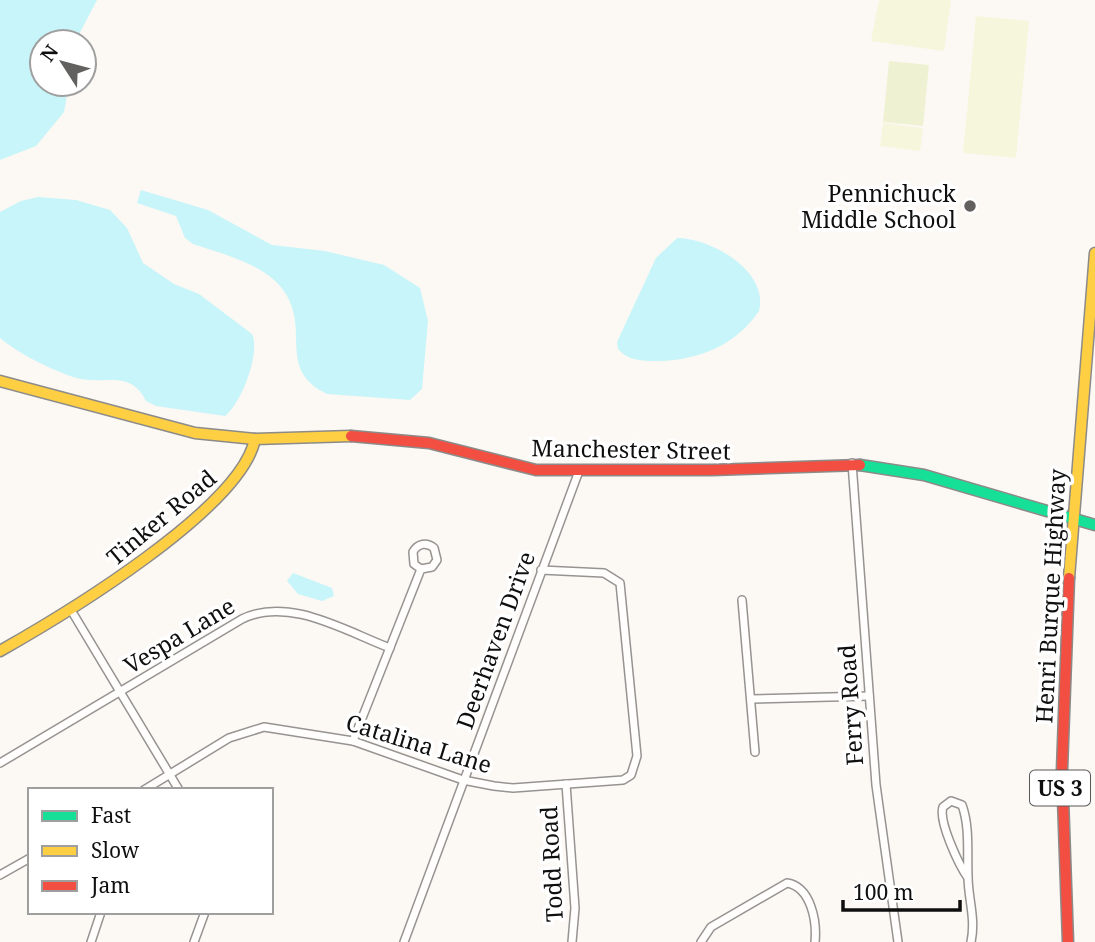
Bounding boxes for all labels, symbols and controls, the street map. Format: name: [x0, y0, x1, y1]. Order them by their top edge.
north arrow: [28, 28, 98, 98]
text: N: [34, 39, 64, 67]
place label: Pennichuck Middle School: [801, 177, 957, 235]
marker: Pennichuck Middle School: [962, 198, 978, 214]
street label: Manchester Street: [531, 431, 731, 467]
street label: Tinker Road: [99, 462, 223, 572]
street label: Henri Burque Highway: [1027, 468, 1073, 724]
street label: Deerhaven Drive: [448, 547, 542, 733]
street label: Vespa Lane: [117, 589, 241, 681]
street label: Ferry Road: [830, 644, 870, 766]
street label: Catalina Lane: [342, 706, 496, 780]
road number: US 3: [1030, 770, 1090, 806]
legend: [28, 788, 273, 914]
text: Fast: [91, 801, 131, 829]
street label: Todd Road: [532, 805, 570, 923]
text: Slow: [91, 836, 140, 864]
scale bar: [843, 869, 960, 913]
text: Jam: [90, 871, 130, 899]
text: 100 m: [853, 878, 914, 906]

